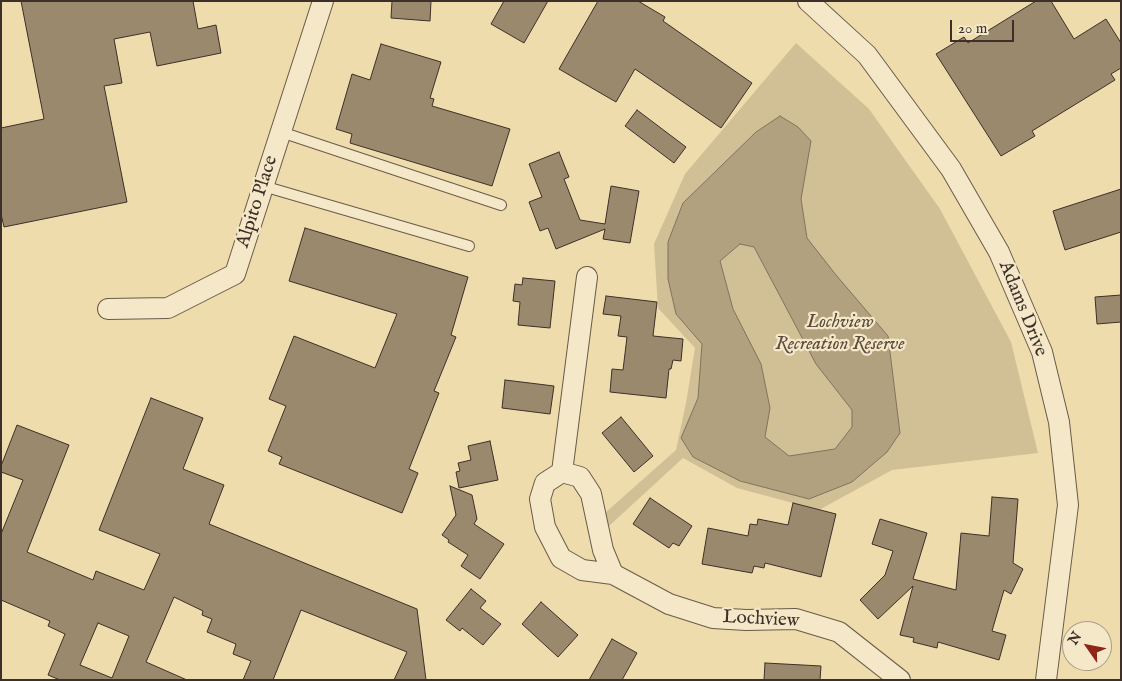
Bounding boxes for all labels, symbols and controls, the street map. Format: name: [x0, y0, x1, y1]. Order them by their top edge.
scale bar: [952, 10, 1016, 42]
text: 20 m: [958, 19, 987, 38]
street label: Alpito Place: [232, 153, 284, 251]
street label: Adams Drive: [993, 258, 1051, 360]
park label: Lochview Recreation Reserve: [775, 312, 905, 356]
street label: Lochview: [722, 607, 800, 633]
north arrow: [1062, 621, 1112, 671]
text: N: [1064, 628, 1086, 648]

